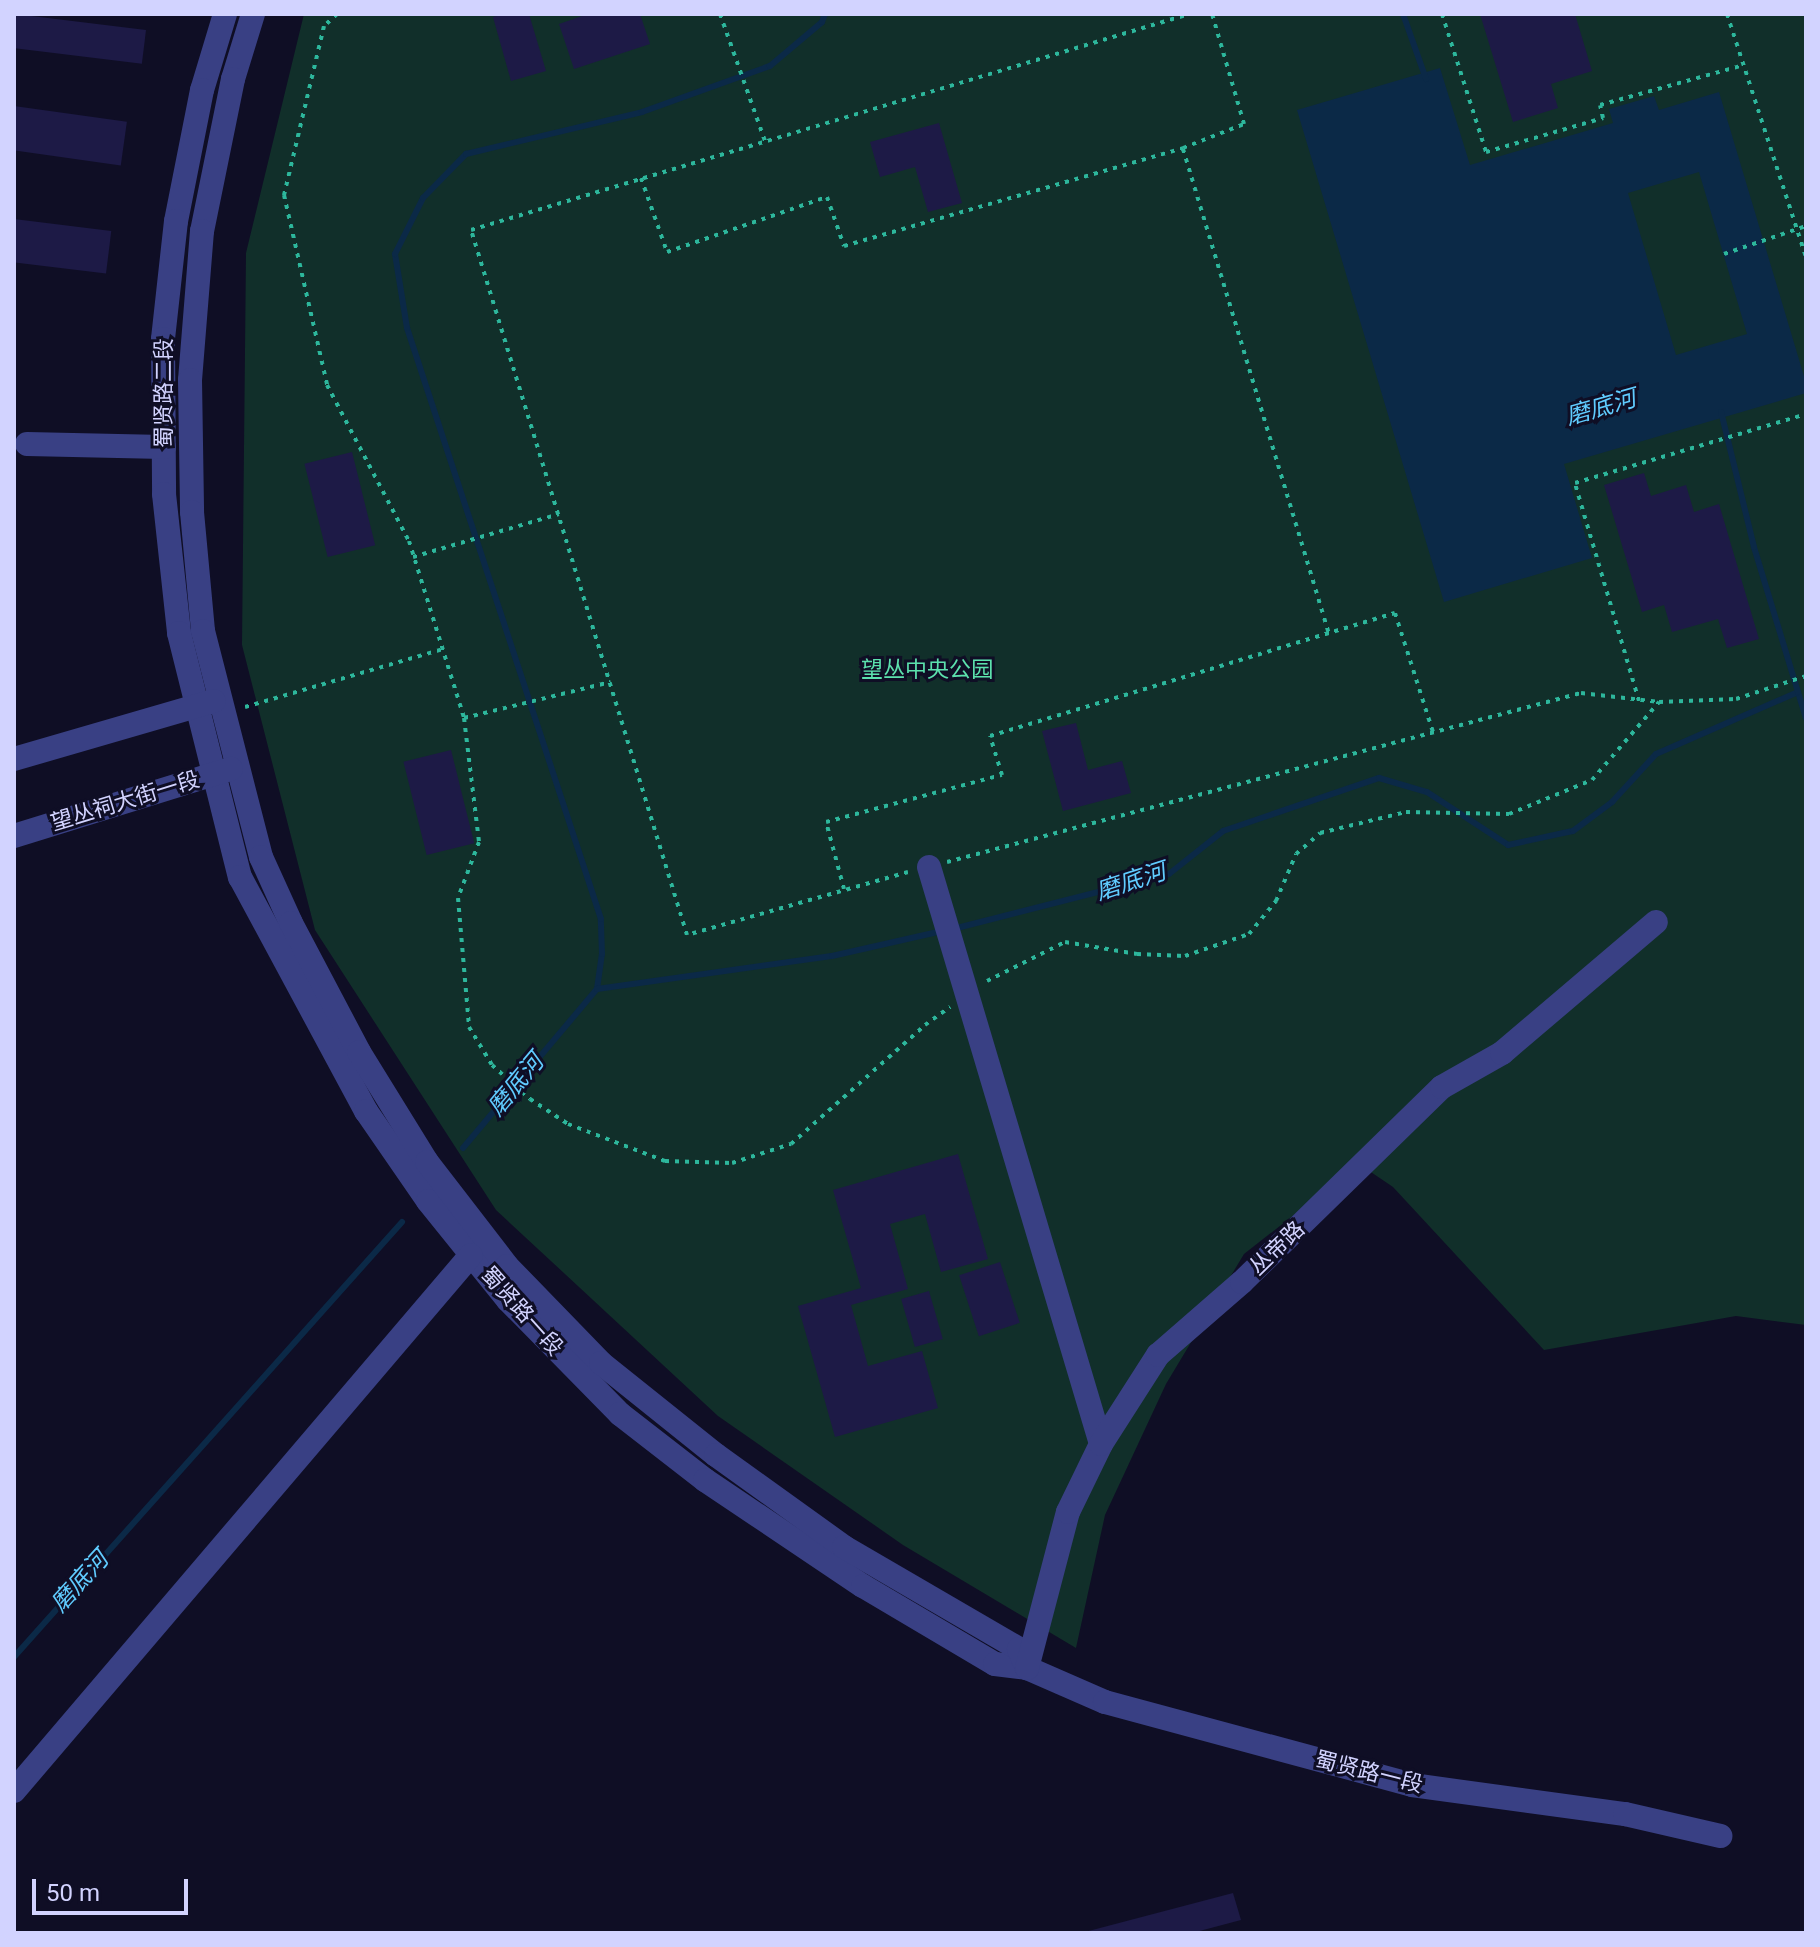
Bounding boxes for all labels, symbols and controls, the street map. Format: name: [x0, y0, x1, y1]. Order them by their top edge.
street label: 蜀贤路二段: [151, 338, 177, 448]
water label: 磨底河: [1562, 384, 1640, 432]
park label: 望丛中央公园: [861, 657, 993, 683]
street label: 望丛祠大街一段: [48, 766, 202, 836]
water label: 磨底河: [1092, 857, 1170, 907]
water label: 磨底河: [482, 1048, 550, 1122]
street label: 丛帝路: [1244, 1216, 1310, 1280]
street label: 蜀贤路一段: [475, 1261, 569, 1361]
water label: 磨底河: [45, 1546, 115, 1618]
street label: 蜀贤路一段: [1312, 1746, 1426, 1798]
scale bar: [36, 1863, 192, 1913]
text: 50 m: [46, 1879, 100, 1907]

